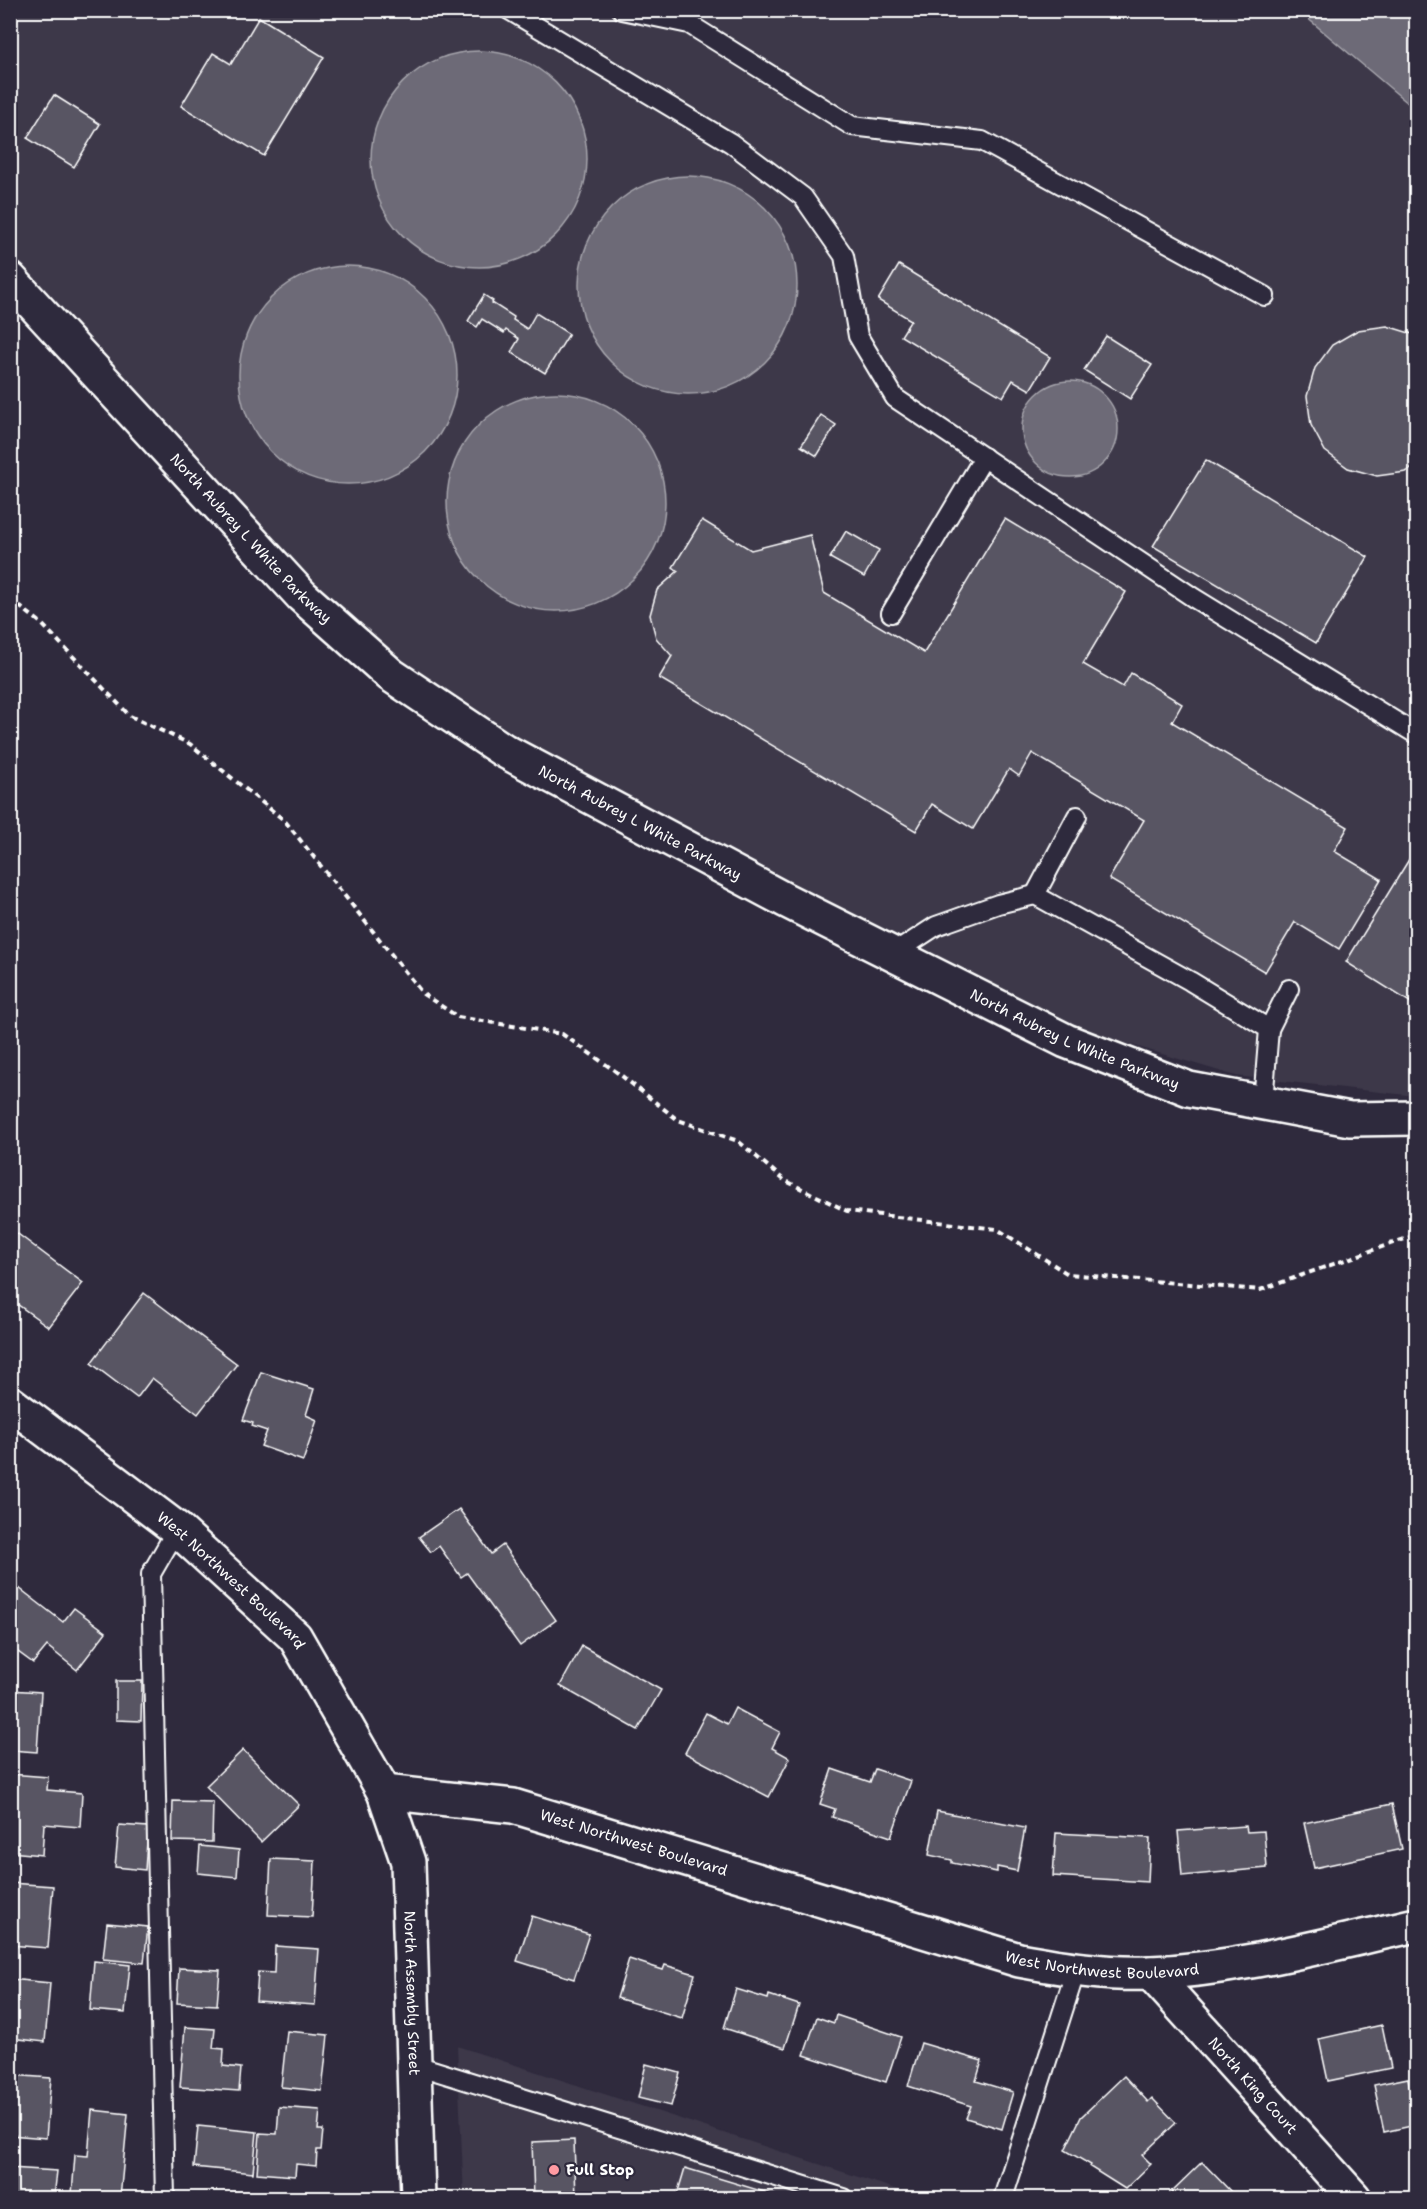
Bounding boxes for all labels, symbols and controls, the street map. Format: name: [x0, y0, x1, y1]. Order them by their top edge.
street label: North Aubrey L White Parkway: [165, 449, 336, 628]
street label: North Aubrey L White Parkway: [535, 761, 745, 885]
street label: North Aubrey L White Parkway: [967, 984, 1182, 1094]
street label: West Northwest Boulevard: [153, 1507, 310, 1653]
street label: West Northwest Boulevard: [537, 1805, 731, 1881]
street label: North Assembly Street: [399, 1910, 424, 2076]
street label: West Northwest Boulevard: [1002, 1946, 1200, 1983]
street label: North King Court: [1204, 2033, 1302, 2139]
place label: Full Stop: [566, 2160, 634, 2180]
marker: Full Stop: [547, 2163, 561, 2177]

